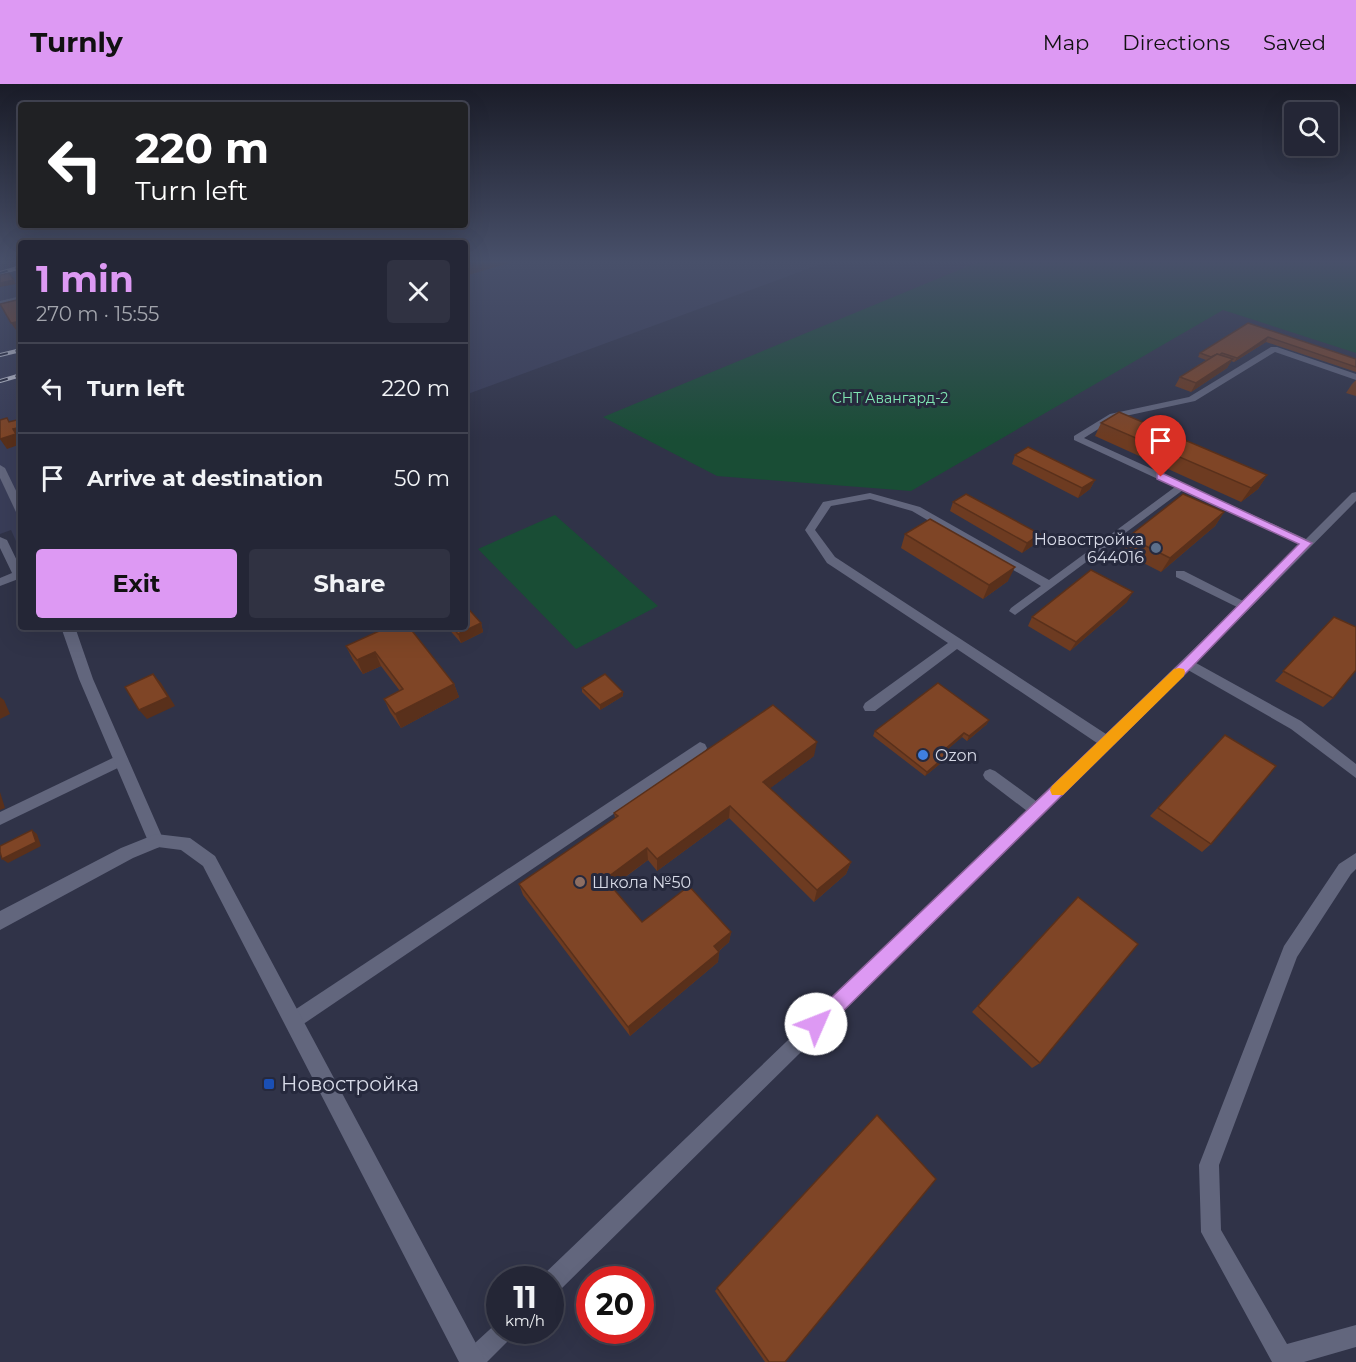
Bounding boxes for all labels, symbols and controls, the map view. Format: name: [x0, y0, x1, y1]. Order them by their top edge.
text: Turnly: [30, 25, 123, 59]
text: Map: [1043, 30, 1089, 55]
text: Directions: [1122, 30, 1230, 55]
text: Saved: [1263, 30, 1326, 55]
map controls: [1284, 102, 1338, 156]
button: search: [1284, 102, 1338, 156]
text: 220 m: [135, 122, 269, 174]
icon: left: [36, 126, 114, 204]
text: Turn left: [135, 174, 248, 207]
text: 1 min: [36, 257, 134, 301]
button: close: [387, 260, 450, 323]
text: 270 m · 15:55: [36, 302, 159, 326]
icon: left: [36, 372, 69, 405]
text: Turn left: [87, 375, 185, 402]
text: 220 m: [381, 375, 450, 402]
park label: СНТ Авангард-2: [832, 389, 948, 407]
pin: [1135, 415, 1186, 477]
icon: arrive: [1144, 424, 1177, 457]
icon: arrive: [36, 462, 69, 495]
text: Arrive at destination: [87, 465, 323, 492]
text: 50 m: [394, 465, 450, 492]
place label: Новостройка 644016: [1034, 530, 1144, 567]
marker: Новостройка 644016: [1149, 541, 1163, 555]
button: Exit: [36, 549, 237, 618]
button: Share: [249, 549, 450, 618]
place label: Ozon: [935, 746, 977, 765]
marker: Ozon: [916, 748, 930, 762]
place label: Школа №50: [592, 873, 691, 892]
marker: Школа №50: [573, 875, 587, 889]
position arrow: [784, 992, 848, 1056]
place label: Новостройка: [281, 1072, 419, 1096]
marker: Новостройка: [262, 1077, 276, 1091]
speed limit sign: 20: [576, 1266, 654, 1344]
text: 11: [513, 1279, 537, 1316]
text: km/h: [505, 1311, 545, 1330]

